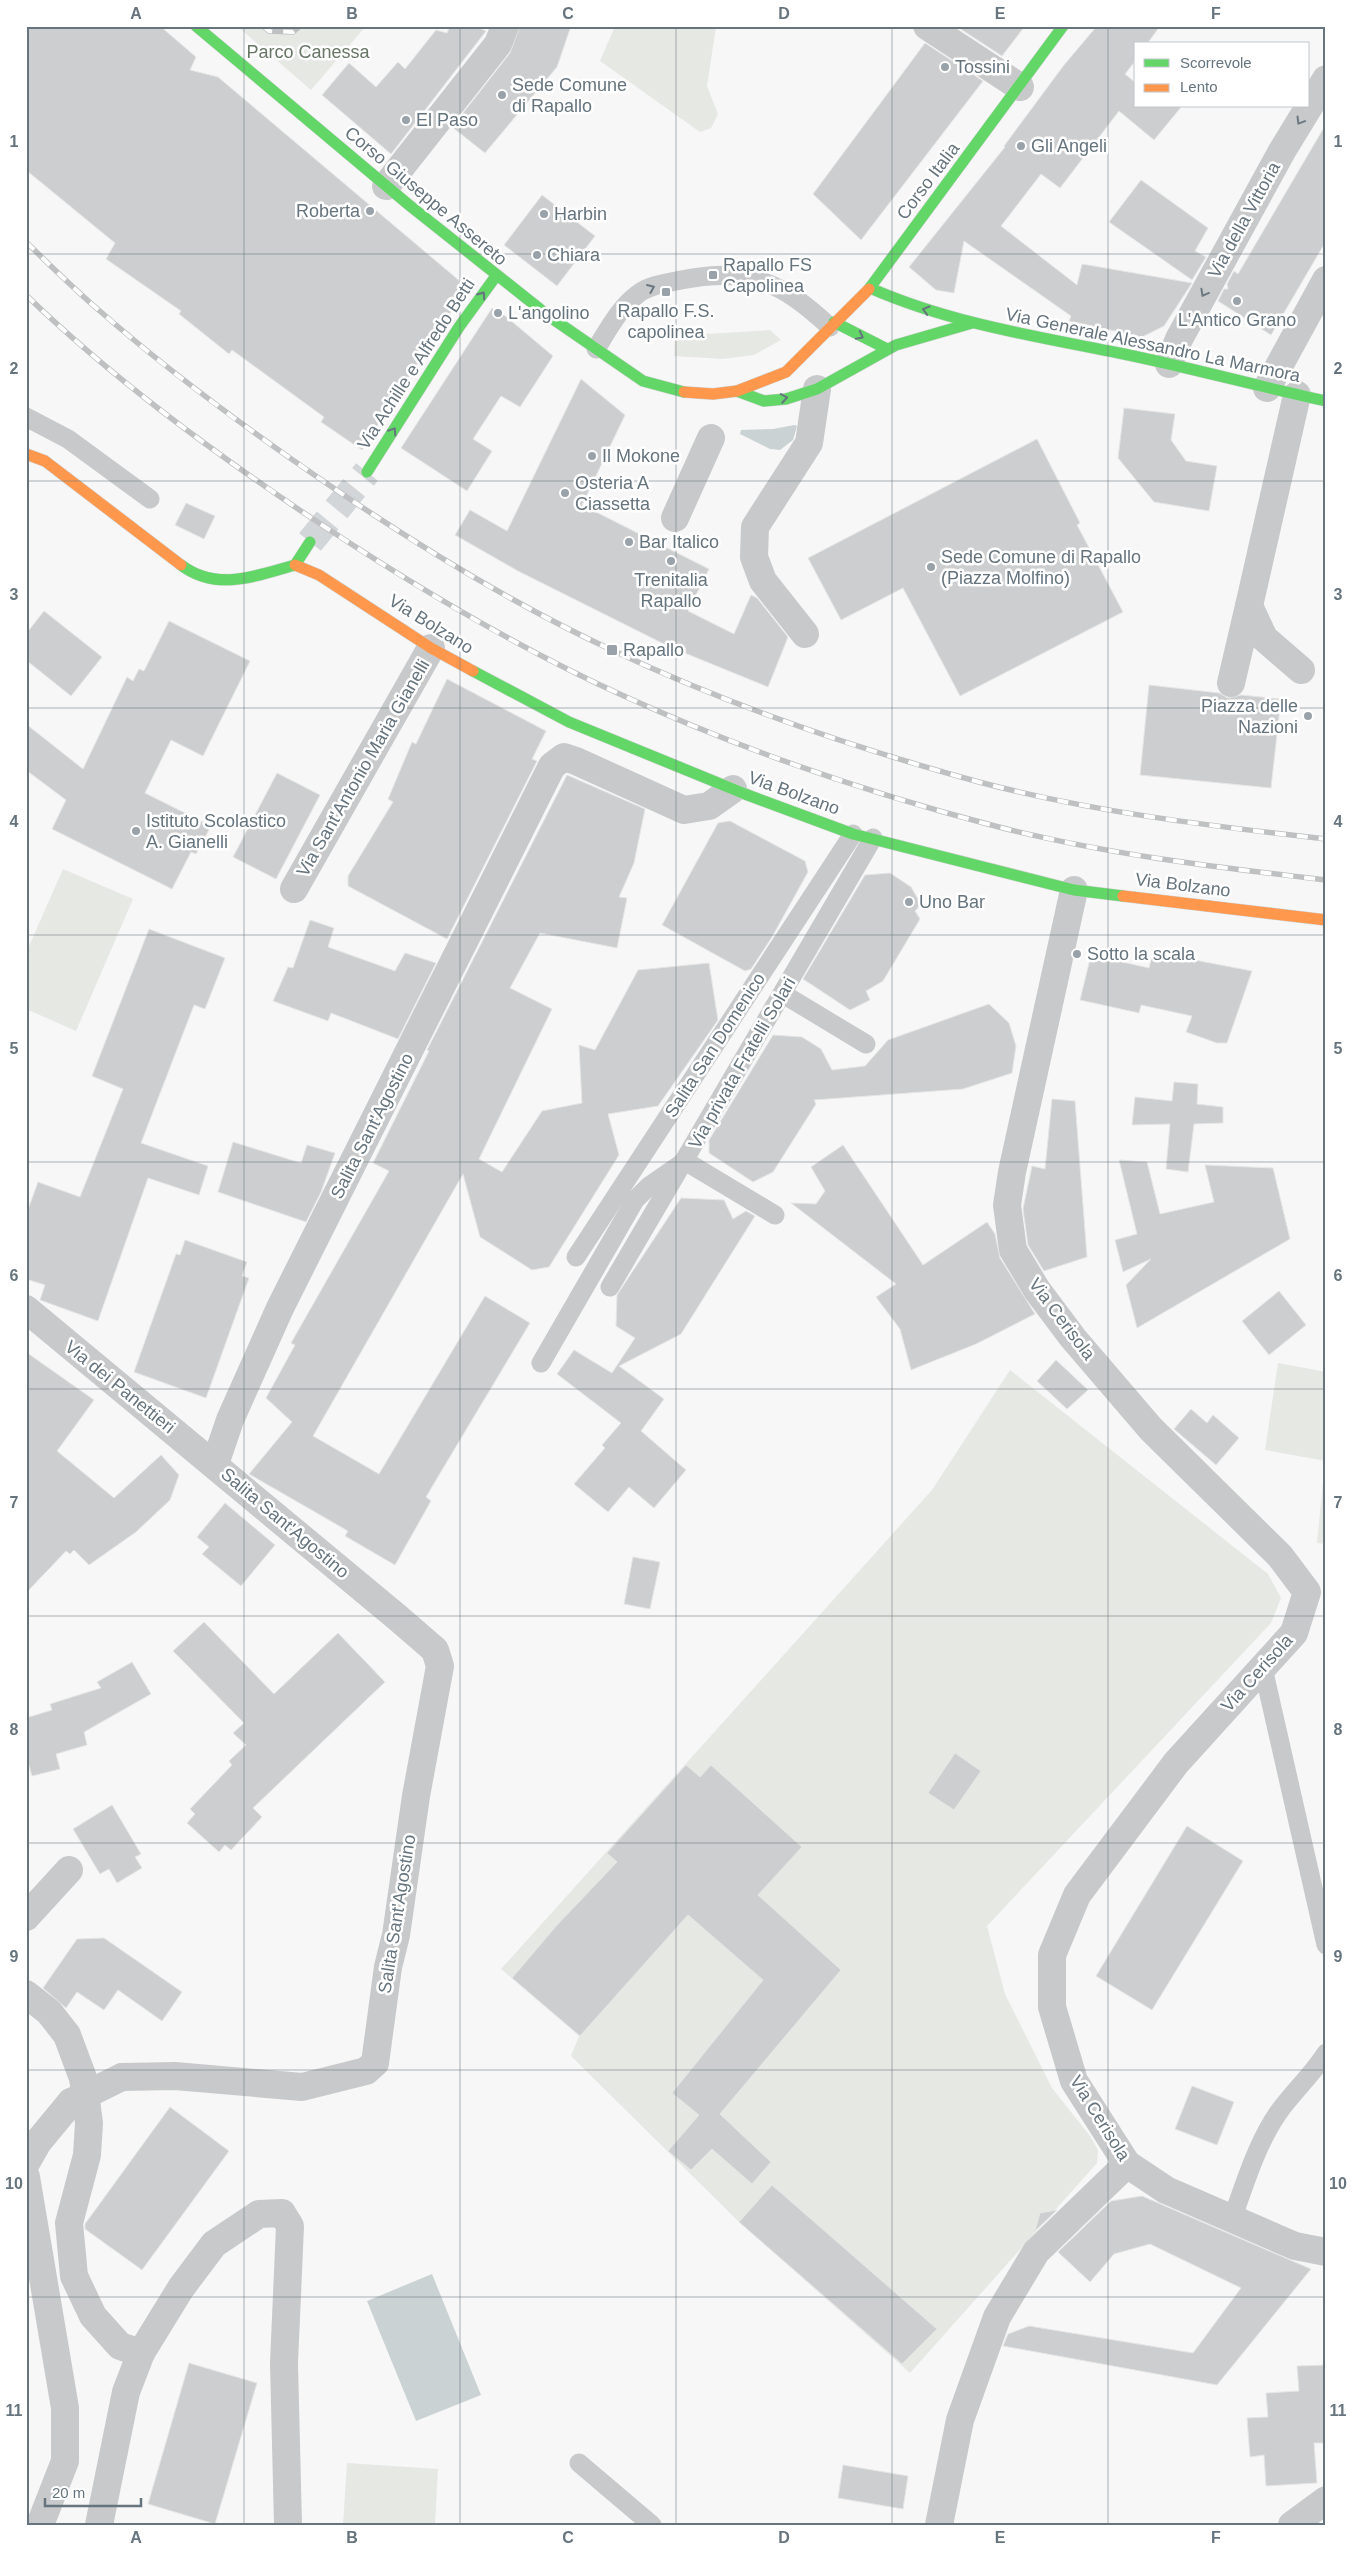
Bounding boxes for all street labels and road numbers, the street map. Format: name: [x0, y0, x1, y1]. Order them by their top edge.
street label: Corso Giuseppe Assereto: [341, 122, 511, 270]
street label: Corso Italia: [893, 138, 964, 223]
street label: Via della Vittoria: [1204, 158, 1285, 281]
street label: Via Achille e Alfredo Betti: [353, 275, 479, 453]
street label: Via Generale Alessandro La Marmora: [1004, 304, 1303, 386]
street label: Via Bolzano: [385, 590, 477, 658]
street label: Via Sant'Antonio Maria Gianelli: [293, 656, 433, 880]
street label: Via Bolzano: [746, 767, 842, 819]
street label: Via Bolzano: [1134, 869, 1232, 901]
street label: Salita San Domenico: [661, 969, 769, 1121]
street label: Via privata Fratelli Solari: [685, 974, 799, 1152]
street label: Salita Sant'Agostino: [327, 1050, 417, 1202]
street label: Via Cerisola: [1025, 1274, 1100, 1364]
street label: Via dei Panettieri: [61, 1337, 179, 1437]
street label: Salita Sant'Agostino: [217, 1464, 353, 1582]
street label: Via Cerisola: [1217, 1630, 1297, 1716]
street label: Salita Sant'Agostino: [375, 1833, 419, 1995]
street label: Via Cerisola: [1066, 2072, 1135, 2165]

